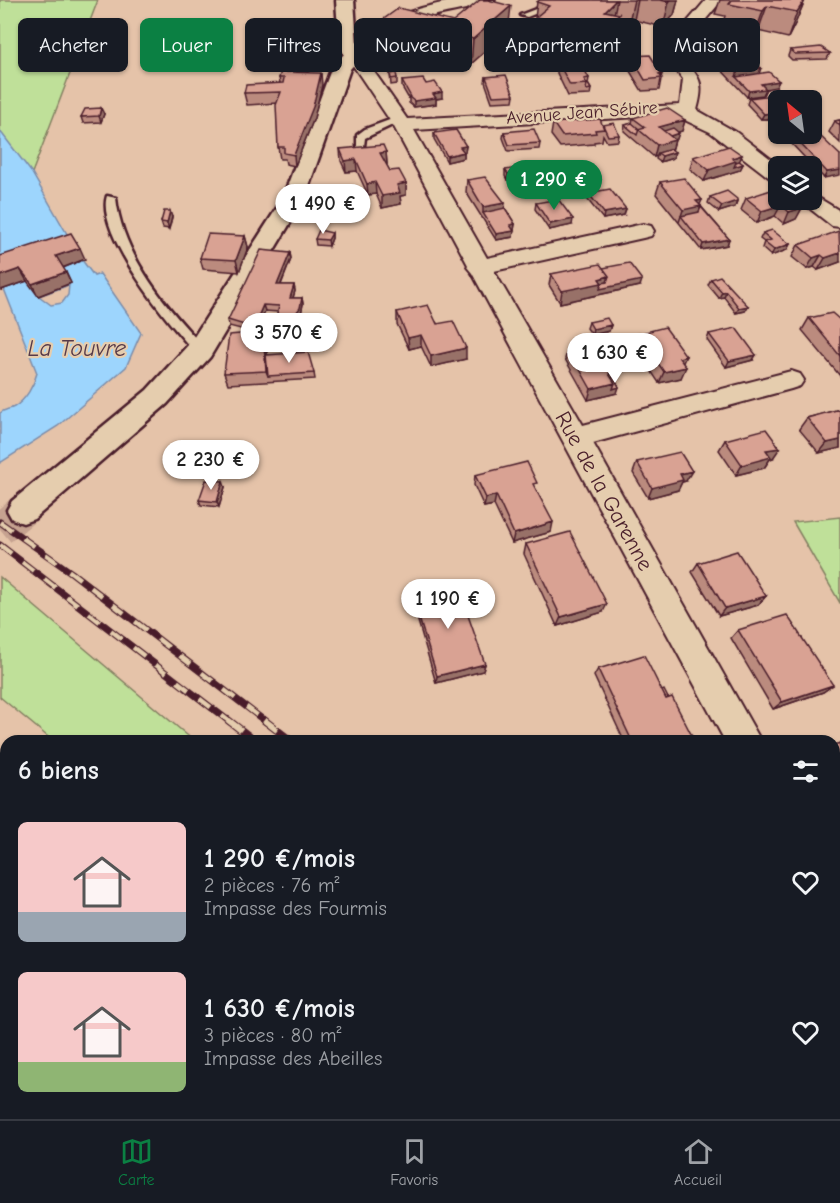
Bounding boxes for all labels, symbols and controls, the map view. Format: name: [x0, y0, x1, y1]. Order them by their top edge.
chip: Acheter: [18, 18, 128, 72]
chip: Louer: [140, 18, 233, 72]
chip: Filtres: [245, 18, 342, 72]
chip: Nouveau: [354, 18, 472, 72]
chip: Appartement: [484, 18, 641, 72]
chip: Maison: [653, 18, 760, 72]
north arrow: [768, 90, 822, 144]
map controls: [768, 90, 822, 210]
street label: Avenue Jean Sébire: [506, 97, 658, 129]
button: layers: [768, 156, 822, 210]
pin: 1 290 €: [499, 160, 609, 211]
text: 1 290 €: [520, 168, 588, 191]
pin: 1 490 €: [268, 184, 378, 235]
text: 1 490 €: [289, 192, 357, 215]
pin: 3 570 €: [234, 313, 344, 364]
text: 3 570 €: [255, 321, 323, 344]
pin: 1 630 €: [560, 333, 670, 384]
water label: La Touvre: [28, 334, 126, 362]
text: 1 630 €: [581, 341, 649, 364]
street label: Rue de la Garenne: [549, 407, 659, 575]
pin: 2 230 €: [156, 440, 266, 491]
text: 2 230 €: [176, 448, 246, 471]
pin: 1 190 €: [393, 579, 503, 630]
text: 1 190 €: [415, 587, 481, 610]
icon: filters: [789, 755, 822, 788]
text: 6 biens: [18, 756, 99, 786]
text: 1 290 €/mois: [204, 844, 355, 874]
icon: home: [66, 846, 138, 918]
icon: heart: [789, 866, 822, 899]
text: 2 pièces · 76 m²: [204, 874, 340, 897]
text: Impasse des Fourmis: [204, 897, 387, 920]
text: 1 630 €/mois: [204, 994, 355, 1024]
icon: home: [66, 996, 138, 1068]
icon: heart: [789, 1016, 822, 1049]
text: 3 pièces · 80 m²: [204, 1024, 342, 1047]
text: Impasse des Abeilles: [204, 1047, 382, 1070]
tab: Carte: [118, 1135, 154, 1189]
tab: Favoris: [390, 1135, 438, 1189]
tab: Accueil: [674, 1135, 722, 1189]

